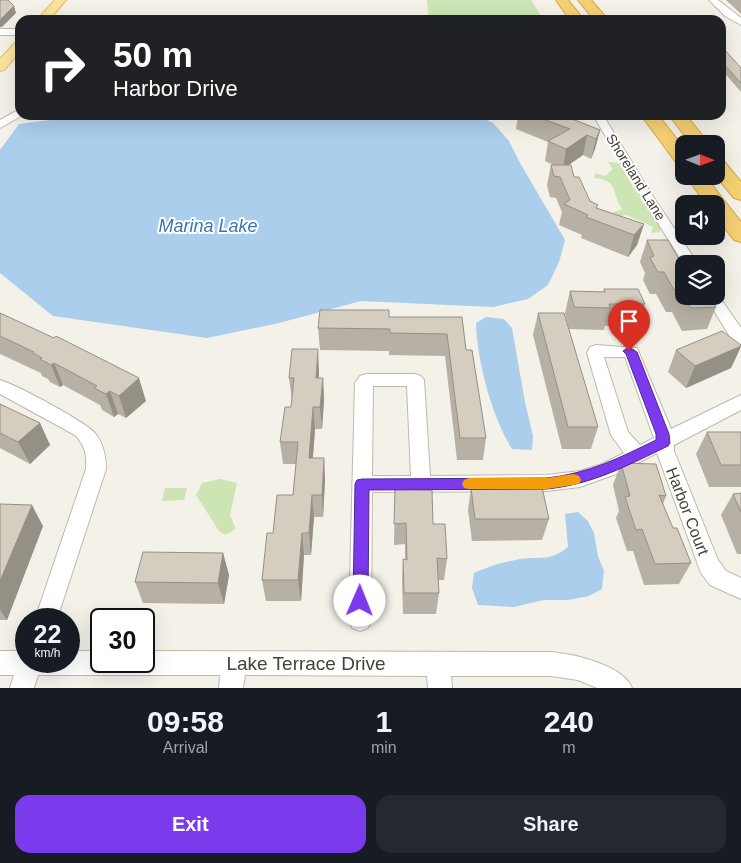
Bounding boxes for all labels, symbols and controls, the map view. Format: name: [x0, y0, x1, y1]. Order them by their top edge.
icon: right: [30, 35, 95, 100]
text: 50 m: [113, 35, 193, 74]
text: Harbor Drive: [113, 76, 238, 101]
street label: Shoreland Lane: [603, 131, 669, 223]
north arrow: [675, 135, 725, 185]
map controls: [675, 135, 725, 305]
button: sound: [675, 195, 725, 245]
water label: Marina Lake: [158, 216, 258, 236]
button: layers: [675, 255, 725, 305]
pin: [608, 300, 650, 351]
icon: arrive: [615, 307, 643, 335]
street label: Harbor Court: [663, 465, 712, 558]
position arrow: [333, 574, 385, 626]
speed limit sign: 30: [90, 608, 155, 673]
text: 22: [34, 620, 61, 648]
text: km/h: [34, 646, 61, 660]
street label: Lake Terrace Drive: [226, 653, 386, 674]
text: 09:58: [147, 705, 224, 738]
text: 1: [375, 705, 392, 738]
text: 240: [544, 705, 594, 738]
text: Arrival: [163, 739, 208, 756]
text: min: [371, 739, 397, 756]
text: m: [562, 739, 575, 756]
button: Exit: [15, 795, 366, 853]
button: Share: [376, 795, 726, 853]

